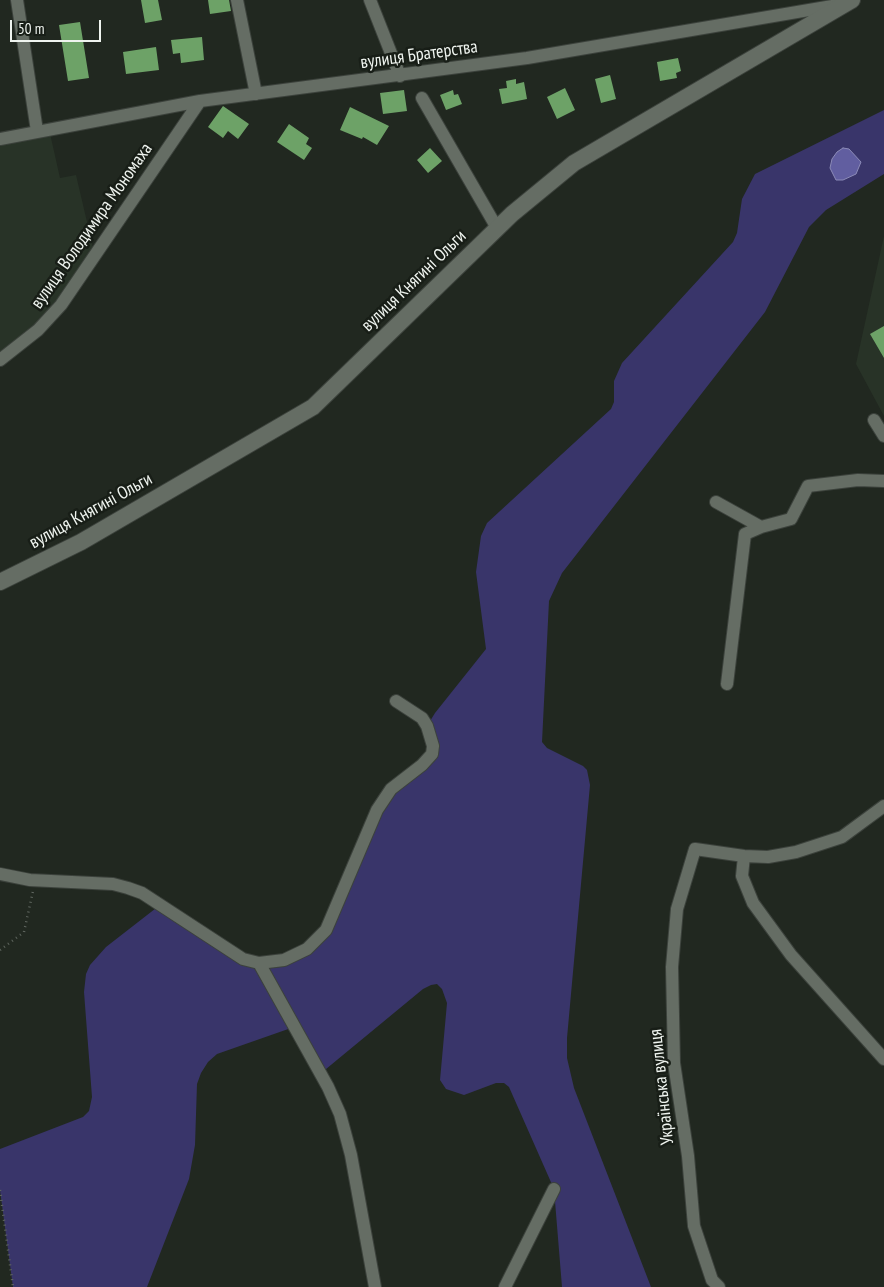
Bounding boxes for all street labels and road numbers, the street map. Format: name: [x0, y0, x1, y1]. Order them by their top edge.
street label: вулиця Братерства: [359, 36, 479, 74]
street label: вулиця Володимира Мономаха: [27, 139, 157, 313]
street label: вулиця Княгині Ольги: [357, 226, 471, 336]
street label: вулиця Княгині Ольги: [26, 468, 156, 554]
street label: Українська вулиця: [645, 1028, 679, 1146]

